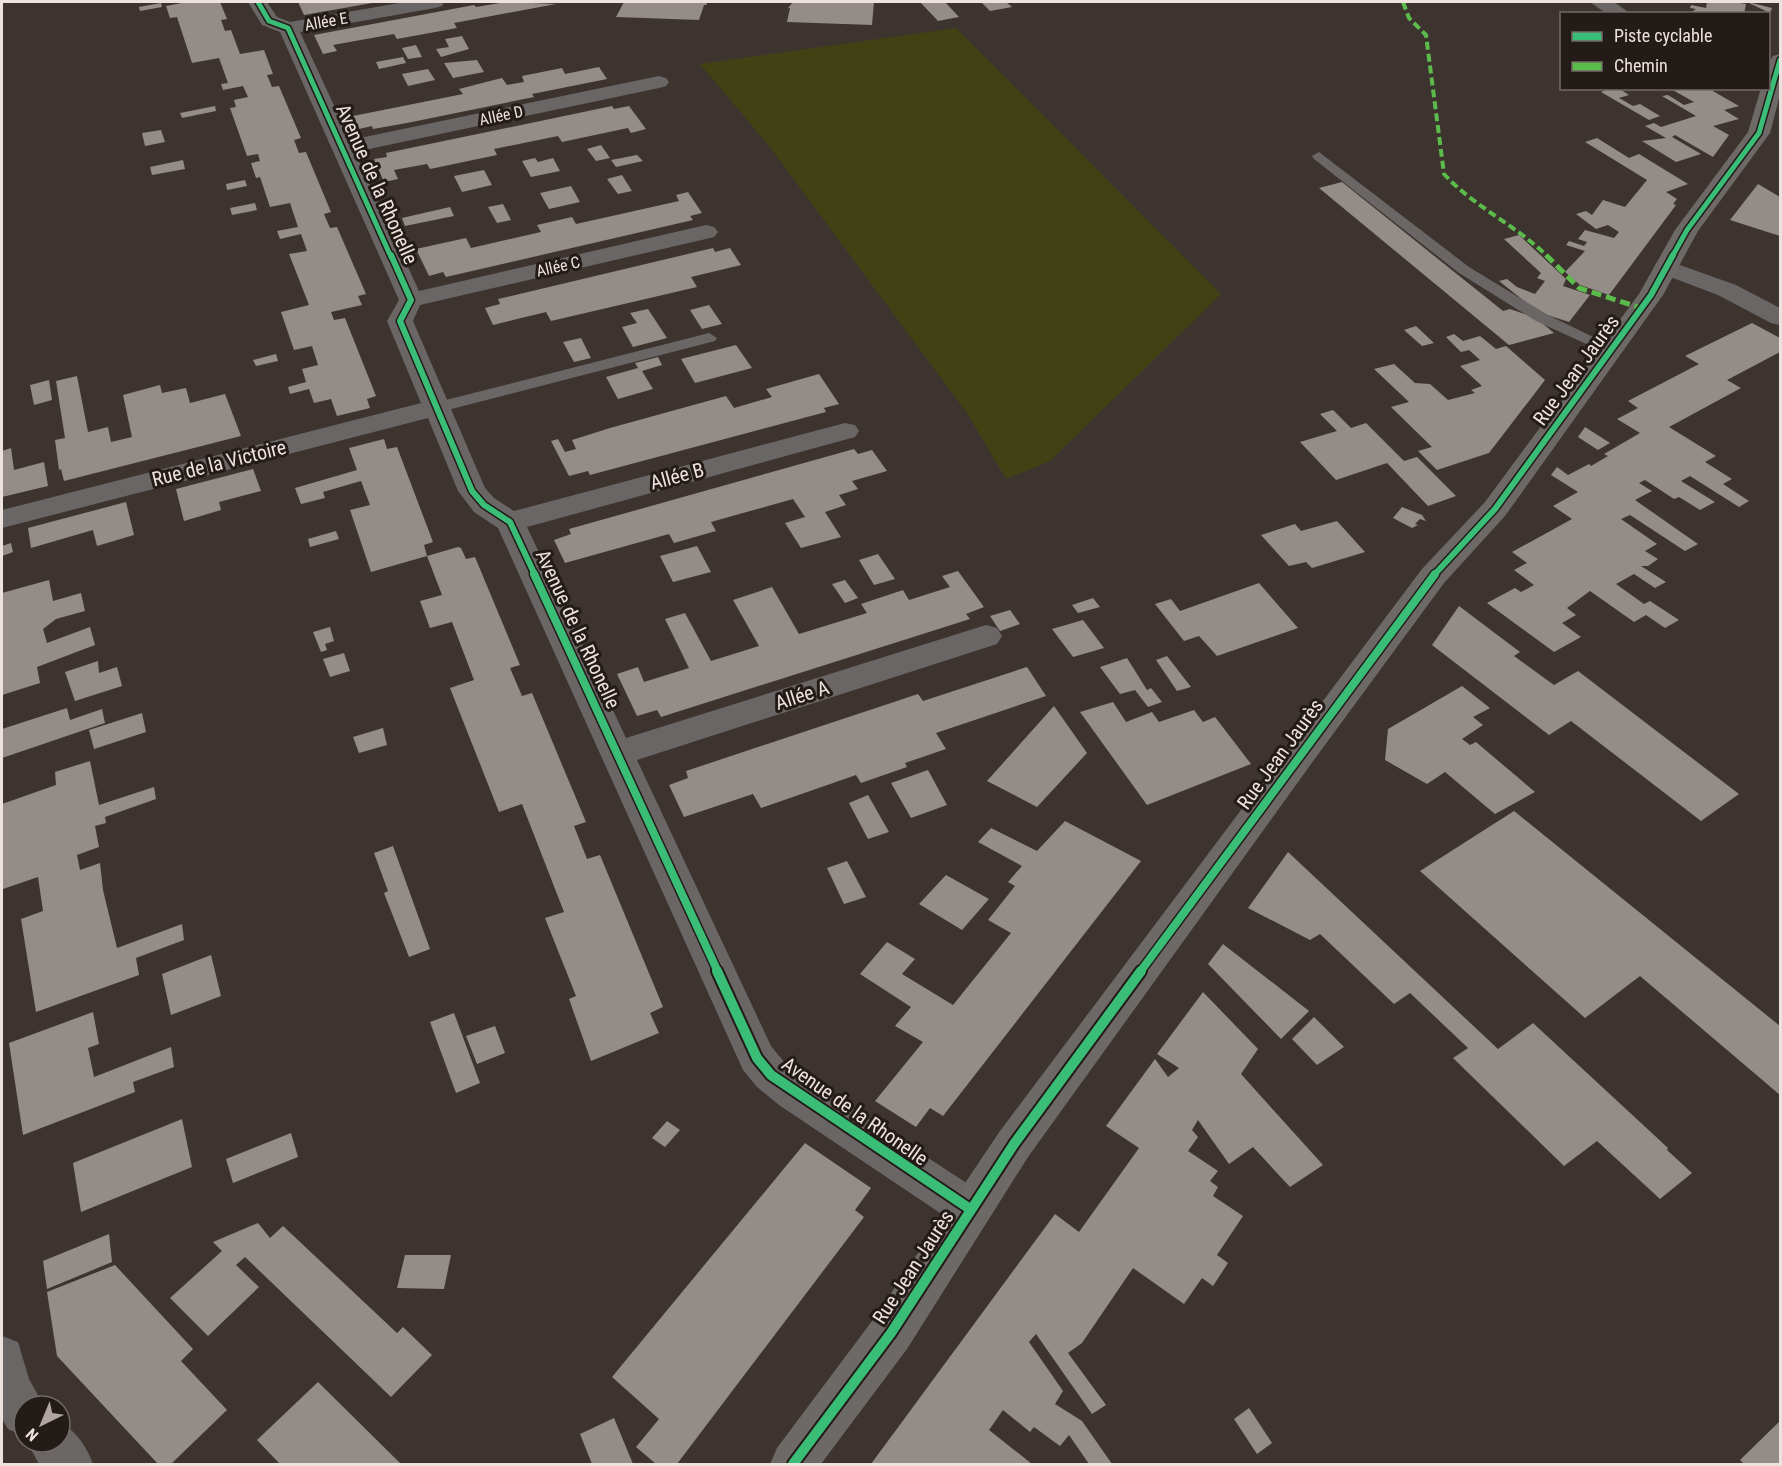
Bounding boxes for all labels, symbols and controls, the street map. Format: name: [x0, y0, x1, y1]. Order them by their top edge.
street label: Allée E: [303, 8, 349, 35]
legend: [1560, 12, 1770, 90]
text: Piste cyclable: [1614, 25, 1712, 46]
text: Chemin: [1614, 55, 1668, 76]
street label: Avenue de la Rhonelle: [331, 100, 423, 268]
street label: Allée D: [477, 102, 525, 129]
street label: Allée C: [534, 252, 582, 281]
street label: Rue Jean Jaurès: [1528, 310, 1624, 430]
street label: Rue de la Victoire: [149, 435, 289, 491]
street label: Allée B: [647, 457, 707, 495]
street label: Avenue de la Rhonelle: [531, 546, 625, 712]
street label: Allée A: [772, 675, 833, 715]
street label: Rue Jean Jaurès: [1232, 694, 1328, 814]
street label: Avenue de la Rhonelle: [777, 1052, 933, 1170]
street label: Rue Jean Jaurès: [867, 1206, 959, 1328]
north arrow: [12, 1394, 72, 1454]
text: N: [22, 1424, 42, 1445]

